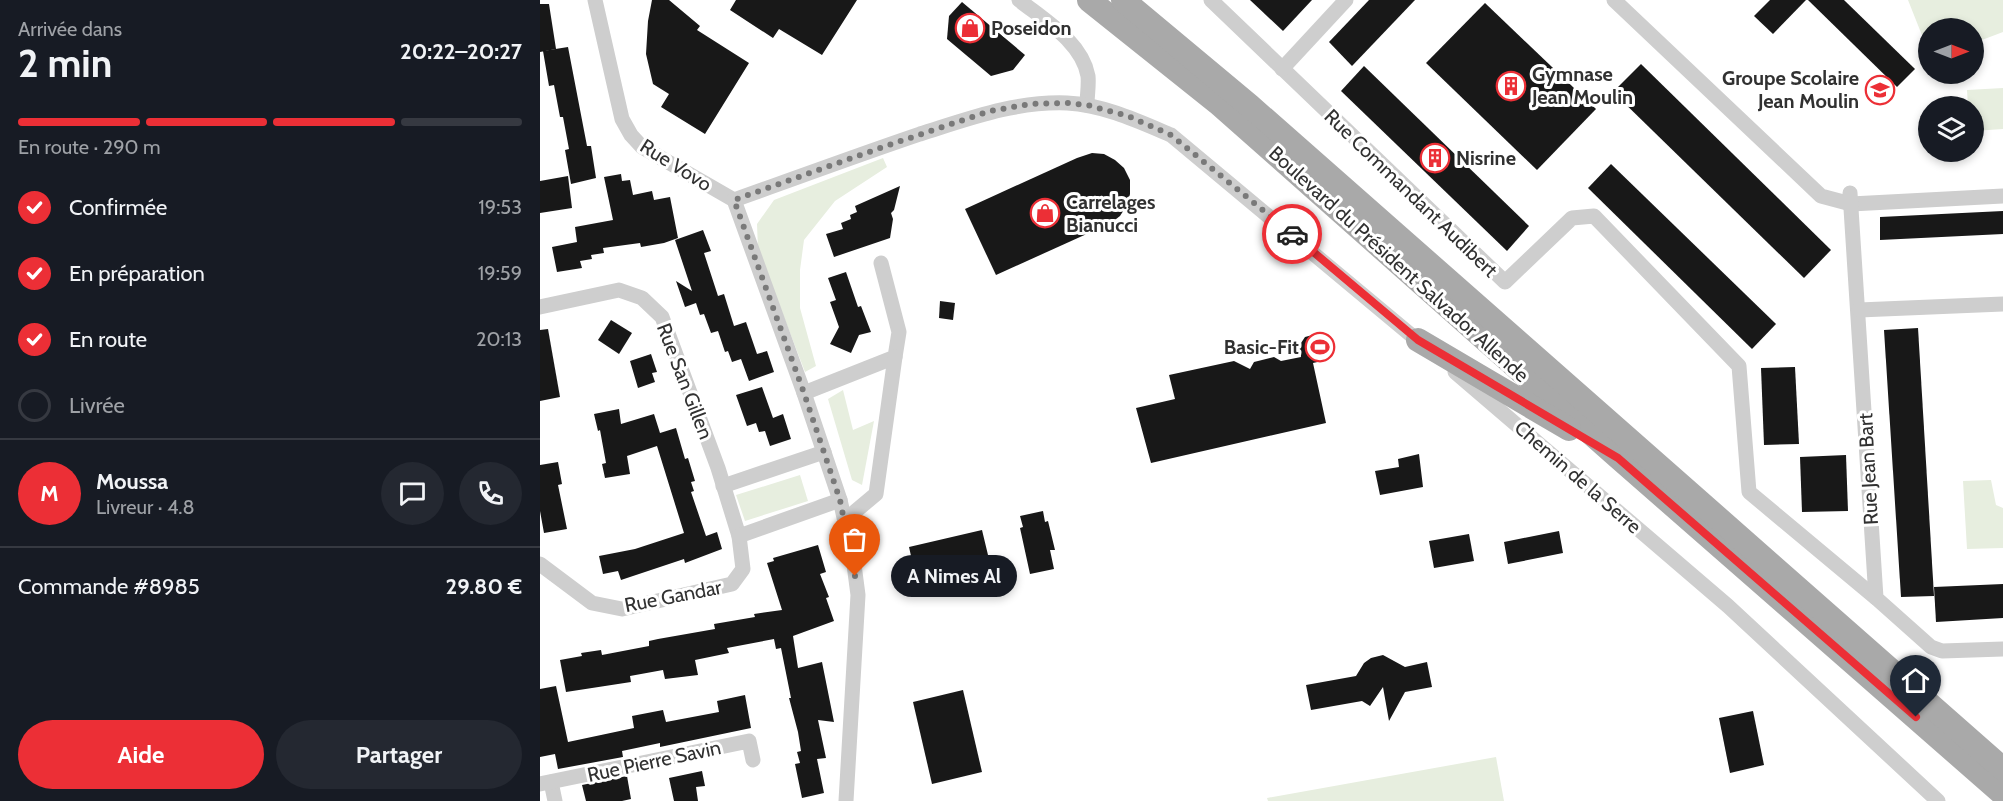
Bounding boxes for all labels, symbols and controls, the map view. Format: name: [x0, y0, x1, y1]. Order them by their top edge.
shop icon: Poseidon: [954, 12, 986, 44]
place label: Poseidon: [991, 16, 1072, 40]
text: Arrivée dans: [18, 17, 122, 41]
north arrow: [1918, 18, 1984, 84]
map controls: [1918, 18, 1984, 162]
text: 20:22–20:27: [400, 38, 522, 65]
text: 2 min: [18, 39, 112, 87]
place label: Gymnase Jean Moulin: [1531, 62, 1633, 109]
place label: Groupe Scolaire Jean Moulin: [1722, 66, 1859, 113]
building icon: Gymnase Jean Moulin: [1495, 70, 1527, 102]
school or university icon: Groupe Scolaire Jean Moulin: [1864, 74, 1896, 106]
button: layers: [1918, 96, 1984, 162]
street label: Rue Commandant Audibert: [1320, 104, 1503, 282]
street label: Rue Vovo: [636, 134, 716, 196]
text: En route · 290 m: [18, 135, 161, 159]
street label: Boulevard du Président Salvador Allende: [1264, 141, 1534, 387]
building icon: Nisrine: [1419, 142, 1451, 174]
place label: Nisrine: [1456, 146, 1516, 170]
place label: Carrelages Bianucci: [1066, 190, 1155, 237]
icon: check: [18, 191, 51, 224]
text: Confirmée: [69, 194, 167, 221]
text: 19:53: [478, 195, 522, 219]
shop icon: Carrelages Bianucci: [1029, 197, 1061, 229]
courier: [1262, 204, 1322, 264]
icon: car: [1276, 218, 1309, 251]
icon: check: [18, 257, 51, 290]
text: En préparation: [69, 260, 205, 287]
text: 19:59: [478, 261, 522, 285]
street label: Rue San Gillen: [652, 320, 718, 442]
icon: check: [18, 323, 51, 356]
text: En route: [69, 326, 147, 353]
text: 20:13: [476, 327, 522, 351]
sports icon: Basic-Fit: [1304, 331, 1336, 363]
place label: Basic-Fit: [1224, 335, 1299, 359]
text: Livrée: [69, 392, 125, 419]
street label: Rue Jean Bart: [1853, 412, 1883, 526]
street label: Chemin de la Serre: [1510, 415, 1646, 539]
button: chat: [381, 462, 444, 525]
button: phone: [459, 462, 522, 525]
text: Moussa: [96, 468, 168, 495]
text: M: [40, 480, 59, 507]
text: Livreur · 4.8: [96, 495, 195, 519]
pin: [829, 514, 880, 576]
icon: bag: [838, 523, 871, 556]
callout: A Nimes Al: [891, 555, 1017, 597]
text: A Nimes Al: [907, 564, 1001, 588]
text: Commande #8985: [18, 573, 200, 600]
text: 29.80 €: [446, 573, 522, 600]
street label: Rue Gandar: [622, 575, 724, 617]
pin: [1890, 655, 1941, 717]
icon: home: [1899, 664, 1932, 697]
button: Aide: [18, 720, 264, 789]
button: Partager: [276, 720, 522, 789]
street label: Rue Pierre Savin: [585, 735, 723, 787]

